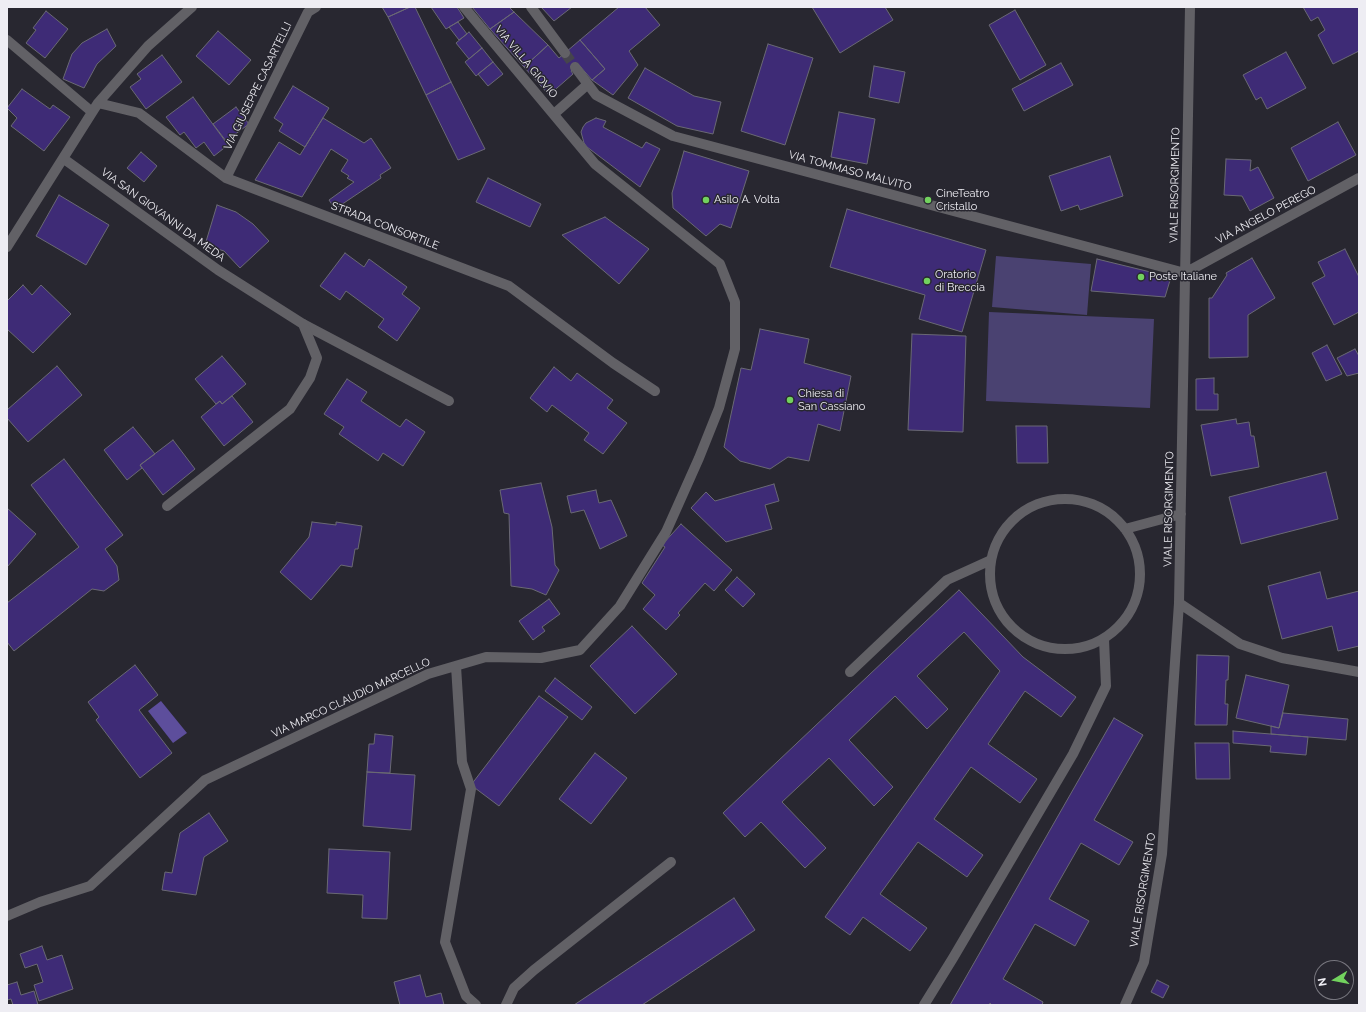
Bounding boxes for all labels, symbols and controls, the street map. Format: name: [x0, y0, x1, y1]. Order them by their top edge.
street label: VIA GIUSEPPE CASARTELLI: [221, 20, 295, 152]
street label: VIA VILLA GIOVIO: [492, 23, 560, 101]
street label: VIALE RISORGIMENTO: [1167, 127, 1183, 243]
street label: VIA TOMMASO MALVITO: [787, 148, 913, 194]
street label: VIA SAN GIOVANNI DA MEDA: [98, 166, 228, 264]
street label: VIA ANGELO PEREGO: [1214, 183, 1318, 247]
place label: CineTeatro Cristallo: [936, 187, 989, 213]
place label: Asilo A. Volta: [714, 193, 780, 207]
marker: Asilo A. Volta: [701, 195, 711, 205]
marker: CineTeatro Cristallo: [923, 195, 933, 205]
street label: STRADA CONSORTILE: [329, 199, 441, 253]
place label: Oratorio di Breccia: [935, 268, 985, 294]
place label: Poste Italiane: [1149, 270, 1217, 284]
marker: Poste Italiane: [1136, 272, 1146, 282]
marker: Oratorio di Breccia: [922, 276, 932, 286]
place label: Chiesa di San Cassiano: [798, 387, 865, 413]
marker: Chiesa di San Cassiano: [785, 395, 795, 405]
street label: VIALE RISORGIMENTO: [1161, 451, 1177, 567]
street label: VIA MARCO CLAUDIO MARCELLO: [270, 655, 432, 741]
street label: VIALE RISORGIMENTO: [1127, 832, 1159, 948]
north arrow: [1314, 960, 1354, 1000]
text: N: [1316, 977, 1330, 987]

